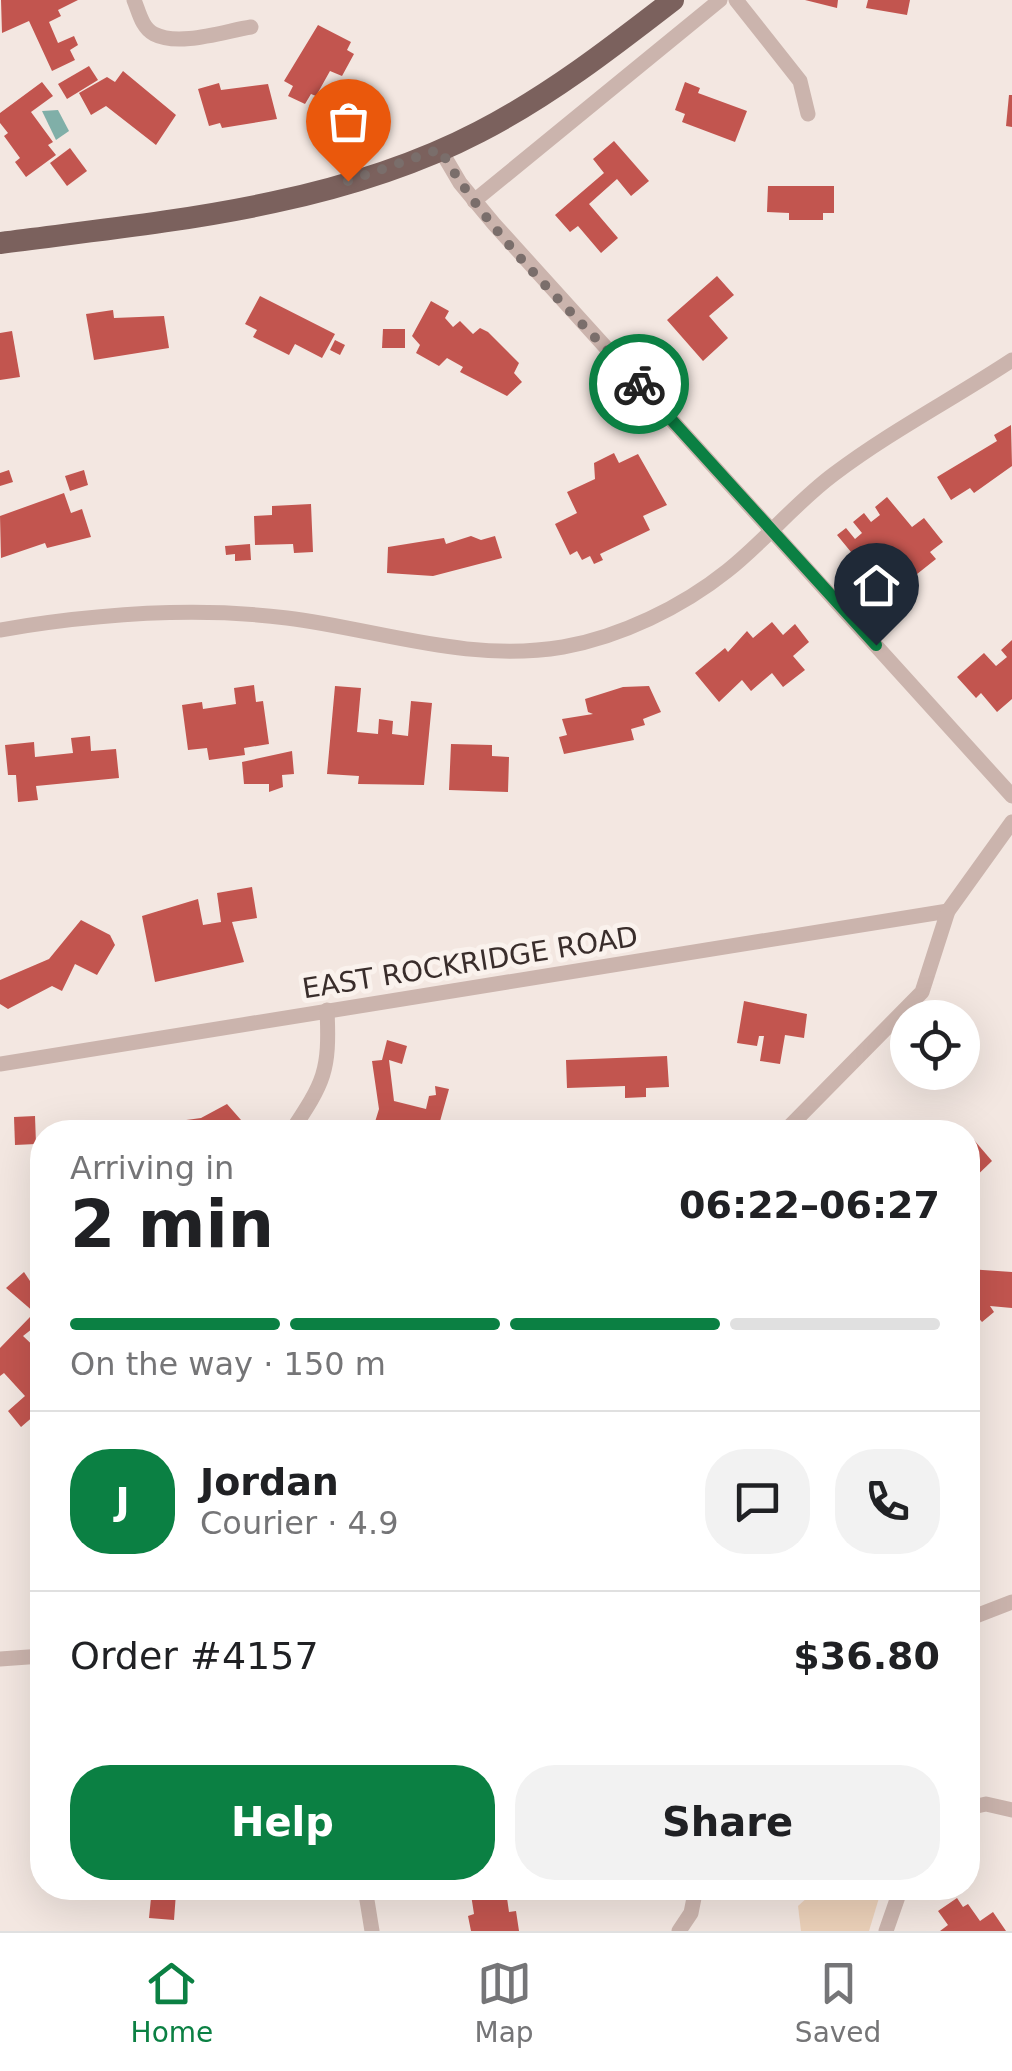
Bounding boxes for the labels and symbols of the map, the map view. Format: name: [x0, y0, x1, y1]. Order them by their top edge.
pin: [306, 79, 391, 182]
courier: [589, 334, 689, 434]
pin: [834, 543, 919, 646]
street label: EAST ROCKRIDGE ROAD: [300, 920, 640, 1005]

